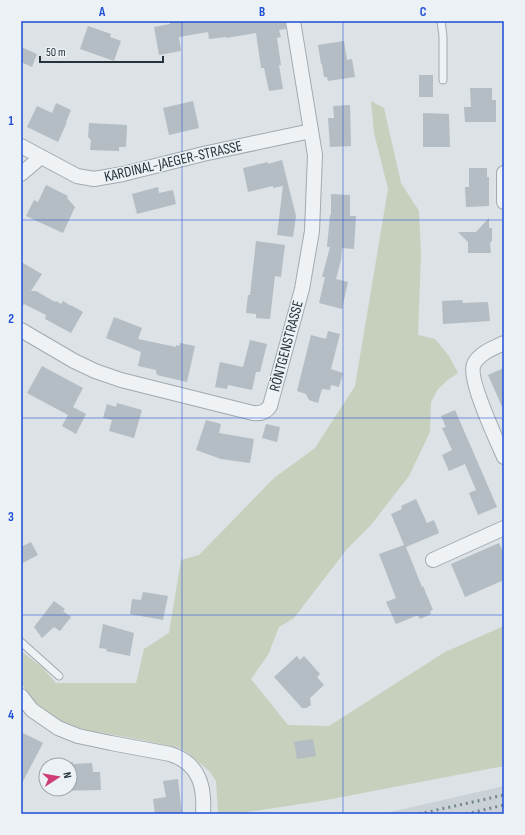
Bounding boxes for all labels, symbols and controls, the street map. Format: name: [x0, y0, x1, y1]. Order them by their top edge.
text: A: [98, 4, 106, 20]
text: B: [259, 4, 265, 20]
text: C: [420, 4, 427, 20]
scale bar: [40, 38, 163, 64]
text: 50 m: [46, 45, 66, 60]
text: 1: [8, 113, 14, 129]
street label: KARDINAL-JAEGER-STRASSE: [102, 136, 244, 187]
street label: RÖNTGENSTRASSE: [265, 299, 308, 394]
text: 2: [8, 311, 14, 327]
text: 3: [8, 509, 14, 525]
text: 4: [8, 707, 14, 723]
north arrow: [38, 757, 78, 797]
text: N: [60, 771, 74, 779]

